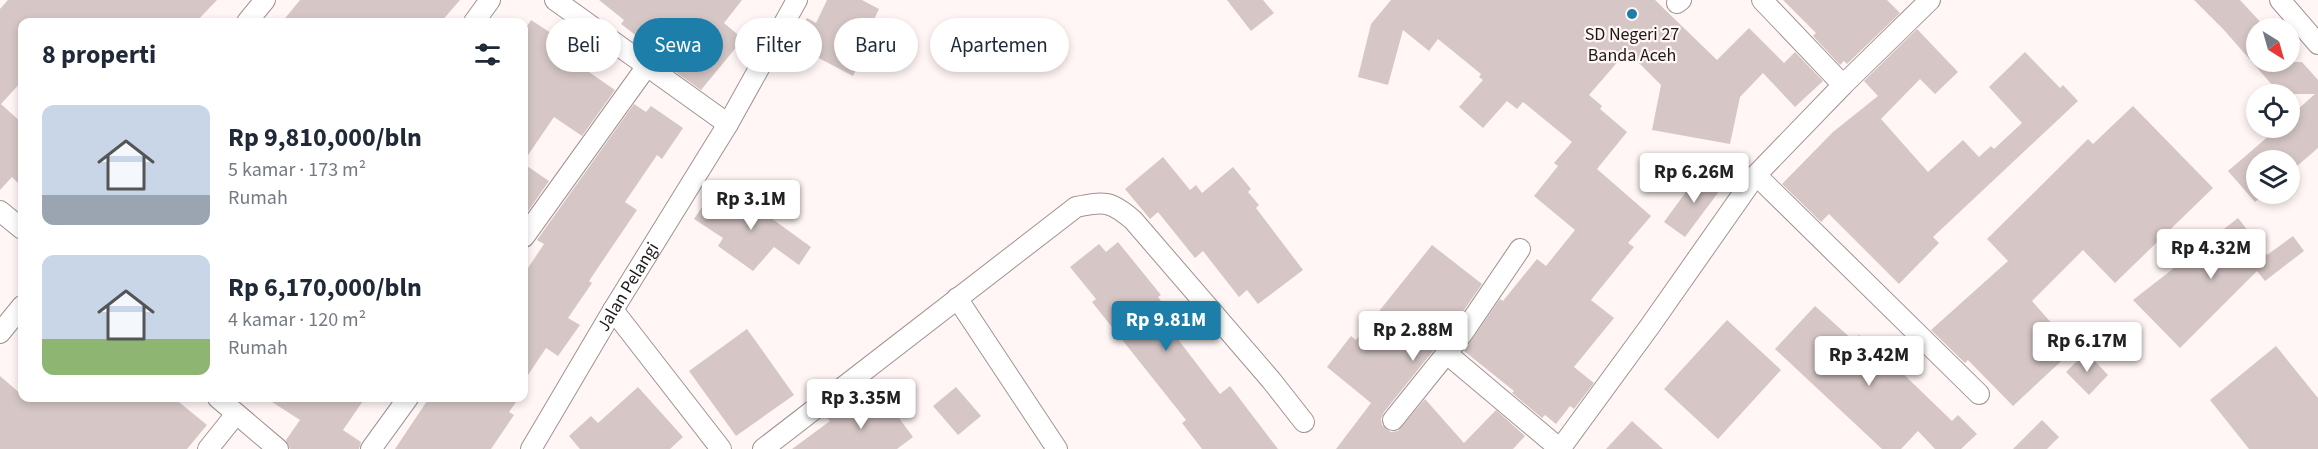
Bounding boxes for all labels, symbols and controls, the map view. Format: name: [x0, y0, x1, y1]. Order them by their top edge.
marker: SD Negeri 27 Banda Aceh: [1625, 7, 1639, 21]
chip: Beli: [546, 18, 621, 72]
chip: Sewa: [633, 18, 723, 72]
chip: Filter: [735, 18, 822, 72]
chip: Baru: [834, 18, 918, 72]
chip: Apartemen: [930, 18, 1069, 72]
north arrow: [2246, 18, 2300, 72]
map controls: [2246, 18, 2300, 204]
place label: SD Negeri 27 Banda Aceh: [1585, 22, 1679, 68]
text: 8 properti: [42, 36, 156, 73]
icon: filters: [471, 38, 504, 71]
button: locate: [2246, 84, 2300, 138]
text: Rp 9,810,000/bln: [228, 119, 422, 156]
icon: home: [90, 129, 162, 201]
button: layers: [2246, 150, 2300, 204]
pin: Rp 6.26M: [1632, 153, 1756, 204]
text: 5 kamar · 173 m²: [228, 156, 366, 184]
text: Rp 6.26M: [1654, 158, 1734, 186]
pin: Rp 3.1M: [696, 180, 806, 231]
text: Rumah: [228, 184, 288, 212]
text: Rp 3.1M: [716, 185, 786, 213]
pin: Rp 4.32M: [2149, 229, 2273, 280]
text: Rp 4.32M: [2171, 234, 2251, 262]
street label: Jalan Pelangi: [591, 237, 665, 336]
text: Rp 6,170,000/bln: [228, 269, 422, 306]
icon: home: [90, 279, 162, 351]
pin: Rp 9.81M: [1104, 301, 1228, 352]
text: 4 kamar · 120 m²: [228, 306, 366, 334]
text: Rp 9.81M: [1126, 306, 1206, 334]
pin: Rp 2.88M: [1351, 311, 1475, 362]
text: Rp 2.88M: [1373, 316, 1453, 344]
pin: Rp 6.17M: [2025, 322, 2149, 373]
text: Rp 6.17M: [2047, 327, 2127, 355]
text: Rumah: [228, 334, 288, 362]
pin: Rp 3.42M: [1807, 336, 1931, 387]
text: Rp 3.42M: [1829, 341, 1909, 369]
pin: Rp 3.35M: [799, 379, 923, 430]
text: Rp 3.35M: [821, 384, 901, 412]

